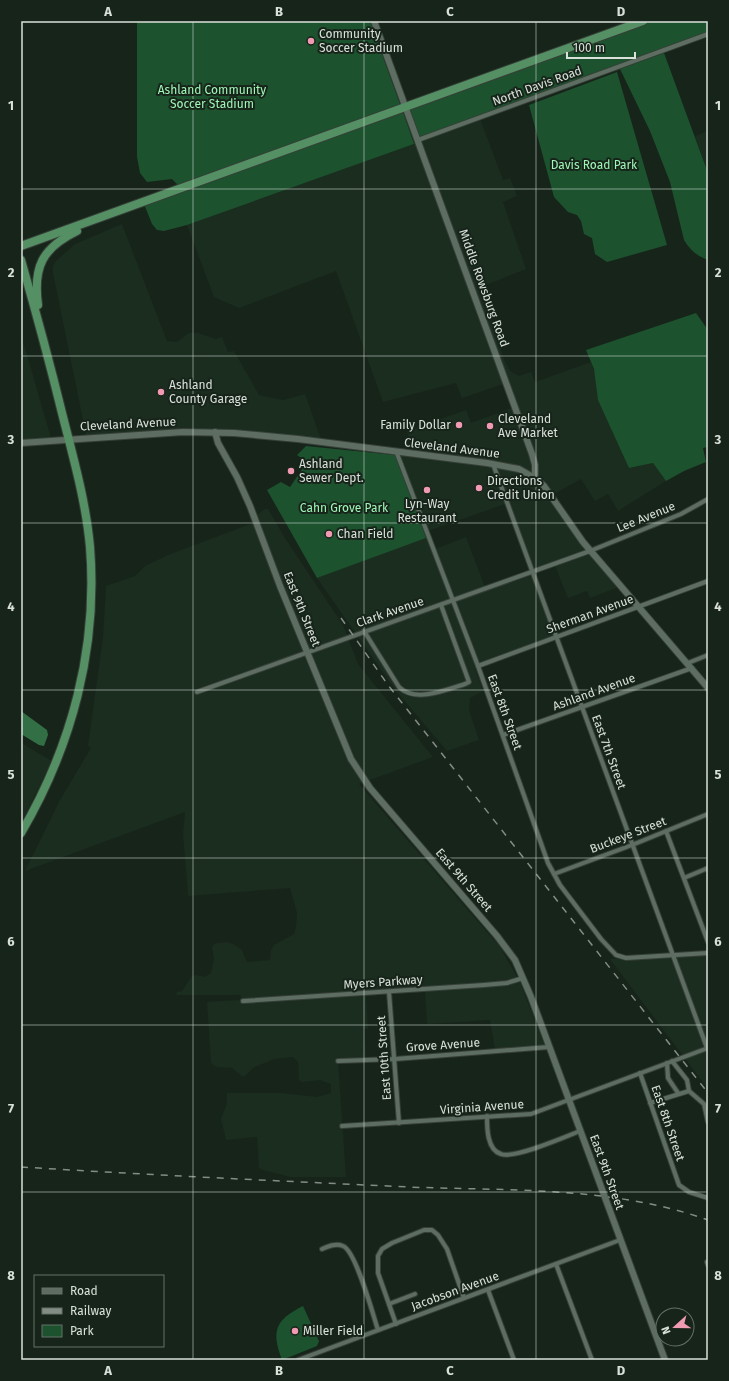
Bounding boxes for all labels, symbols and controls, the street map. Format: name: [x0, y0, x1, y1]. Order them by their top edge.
text: A: [103, 4, 112, 19]
text: B: [275, 4, 283, 19]
text: C: [446, 4, 454, 19]
text: D: [617, 4, 626, 19]
place label: Community Soccer Stadium: [319, 27, 403, 55]
scale bar: [567, 34, 635, 60]
marker: Community Soccer Stadium: [306, 36, 316, 46]
text: 100 m: [573, 41, 605, 55]
street label: North Davis Road: [490, 63, 584, 109]
park label: Ashland Community Soccer Stadium: [158, 83, 266, 111]
text: 1: [8, 98, 14, 113]
text: 1: [715, 98, 721, 113]
park label: Davis Road Park: [551, 158, 638, 172]
street label: Middle Rowsburg Road: [456, 227, 512, 349]
text: 2: [8, 265, 15, 280]
text: 2: [715, 265, 722, 280]
place label: Ashland County Garage: [169, 378, 247, 406]
marker: Ashland County Garage: [156, 387, 166, 397]
place label: Cleveland Ave Market: [498, 412, 559, 440]
street label: Cleveland Avenue: [80, 414, 176, 434]
place label: Family Dollar: [380, 418, 451, 432]
marker: Family Dollar: [454, 420, 464, 430]
marker: Cleveland Ave Market: [485, 421, 495, 431]
text: 3: [7, 432, 15, 447]
text: 3: [714, 432, 722, 447]
street label: Cleveland Avenue: [403, 435, 501, 461]
place label: Ashland Sewer Dept.: [299, 457, 364, 485]
marker: Ashland Sewer Dept.: [286, 466, 296, 476]
place label: Directions Credit Union: [487, 474, 555, 502]
marker: Directions Credit Union: [474, 483, 484, 493]
marker: Lyn-Way Restaurant: [422, 485, 432, 495]
place label: Lyn-Way Restaurant: [397, 497, 457, 525]
street label: Lee Avenue: [615, 499, 677, 535]
park label: Cahn Grove Park: [300, 501, 389, 515]
place label: Chan Field: [337, 527, 393, 541]
marker: Chan Field: [324, 529, 334, 539]
street label: East 9th Street: [281, 570, 324, 649]
street label: Sherman Avenue: [545, 592, 635, 636]
street label: Clark Avenue: [354, 594, 426, 630]
text: 4: [7, 599, 15, 614]
text: 4: [714, 599, 722, 614]
street label: Ashland Avenue: [551, 671, 637, 713]
street label: East 8th Street: [485, 672, 525, 752]
street label: East 7th Street: [589, 713, 629, 792]
text: 5: [8, 767, 15, 782]
text: 5: [715, 767, 722, 782]
street label: Buckeye Street: [588, 814, 669, 856]
street label: East 9th Street: [433, 846, 496, 915]
text: 6: [7, 934, 15, 949]
text: 6: [714, 934, 722, 949]
street label: Myers Parkway: [343, 972, 423, 992]
street label: East 10th Street: [374, 1015, 394, 1101]
street label: Grove Avenue: [405, 1035, 481, 1055]
street label: East 8th Street: [648, 1083, 688, 1163]
street label: Virginia Avenue: [440, 1097, 524, 1117]
text: 7: [8, 1101, 14, 1116]
text: 7: [715, 1101, 721, 1116]
street label: East 9th Street: [587, 1132, 627, 1212]
text: 8: [7, 1268, 15, 1283]
text: 8: [714, 1268, 722, 1283]
street label: Jacobson Avenue: [409, 1269, 501, 1313]
legend: [34, 1275, 164, 1347]
text: Road: [70, 1284, 98, 1298]
text: Railway: [70, 1304, 111, 1318]
north arrow: [655, 1307, 695, 1347]
text: Park: [70, 1324, 94, 1338]
place label: Miller Field: [303, 1324, 363, 1338]
text: N: [659, 1325, 674, 1336]
marker: Miller Field: [290, 1326, 300, 1336]
text: A: [103, 1363, 112, 1378]
text: B: [275, 1363, 283, 1378]
text: C: [446, 1363, 454, 1378]
text: D: [617, 1363, 626, 1378]

